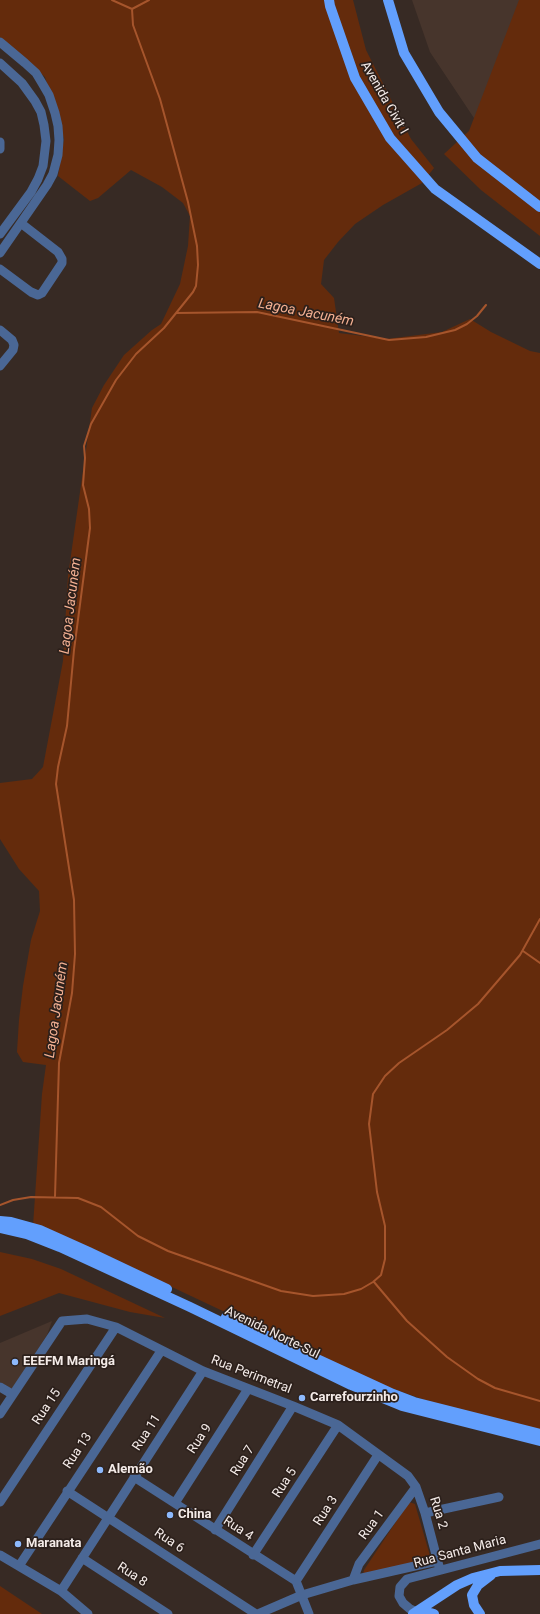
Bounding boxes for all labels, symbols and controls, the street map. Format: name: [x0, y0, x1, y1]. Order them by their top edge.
street label: Avenida Civit I: [357, 59, 411, 137]
water label: Lagoa Jacuném: [257, 296, 355, 330]
water label: Lagoa Jacuném: [57, 557, 85, 655]
water label: Lagoa Jacuném: [42, 961, 72, 1059]
street label: Avenida Norte-Sul: [222, 1303, 322, 1363]
street label: Rua Perimetral: [209, 1352, 293, 1398]
place label: EEEFM Maringá: [23, 1354, 115, 1370]
marker: EEEFM Maringá: [10, 1357, 20, 1367]
street label: Rua 15: [29, 1386, 65, 1428]
place label: Carrefourzinho: [310, 1390, 398, 1406]
marker: Carrefourzinho: [297, 1393, 307, 1403]
street label: Rua 11: [130, 1412, 164, 1454]
street label: Rua 9: [185, 1421, 215, 1457]
street label: Rua 13: [60, 1430, 96, 1472]
street label: Rua 7: [228, 1443, 258, 1479]
place label: Alemão: [108, 1462, 153, 1478]
marker: Alemão: [95, 1465, 105, 1475]
street label: Rua 5: [270, 1465, 300, 1501]
street label: Rua 3: [311, 1493, 341, 1529]
street label: Rua 2: [426, 1495, 450, 1531]
place label: China: [178, 1507, 211, 1523]
street label: Rua 1: [356, 1507, 388, 1543]
marker: China: [165, 1510, 175, 1520]
street label: Rua 4: [220, 1514, 256, 1544]
street label: Rua 6: [151, 1525, 187, 1557]
street label: Rua Santa Maria: [412, 1532, 508, 1572]
place label: Maranata: [26, 1536, 81, 1552]
marker: Maranata: [13, 1539, 23, 1549]
street label: Rua 8: [114, 1560, 150, 1590]

